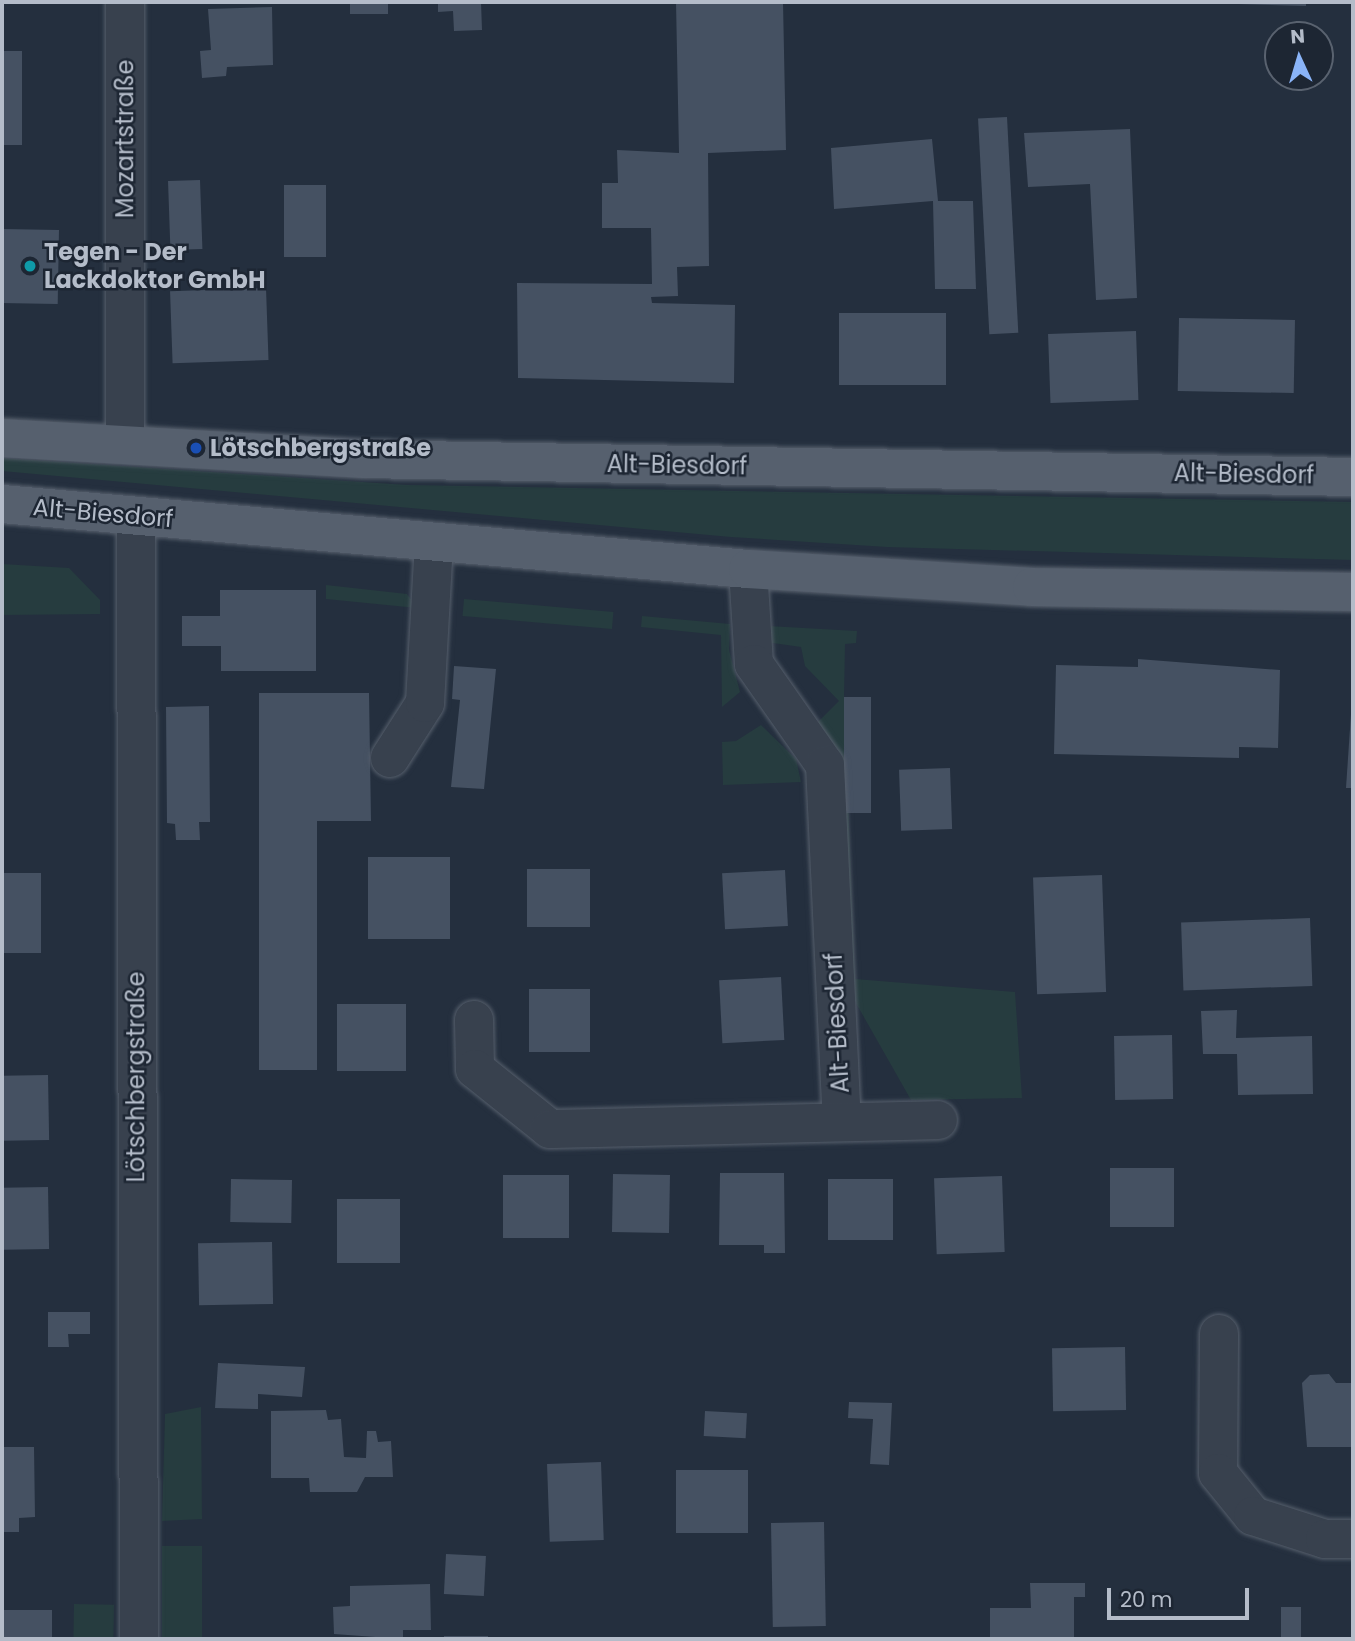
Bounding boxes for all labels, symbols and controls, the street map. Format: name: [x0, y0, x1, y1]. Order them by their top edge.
north arrow: [1264, 21, 1334, 91]
text: N: [1290, 23, 1306, 51]
street label: Mozartstraße: [111, 60, 139, 218]
place label: Tegen - Der Lackdoktor GmbH: [44, 238, 265, 294]
marker: Tegen - Der Lackdoktor GmbH: [22, 258, 38, 274]
place label: Lötschbergstraße: [210, 434, 431, 462]
marker: Lötschbergstraße: [188, 440, 204, 456]
street label: Alt-Biesdorf: [607, 449, 747, 481]
street label: Alt-Biesdorf: [1174, 458, 1314, 490]
street label: Alt-Biesdorf: [32, 493, 174, 533]
street label: Alt-Biesdorf: [819, 952, 855, 1094]
street label: Lötschbergstraße: [122, 972, 150, 1182]
scale bar: [1110, 1574, 1252, 1618]
text: 20 m: [1120, 1585, 1173, 1614]

